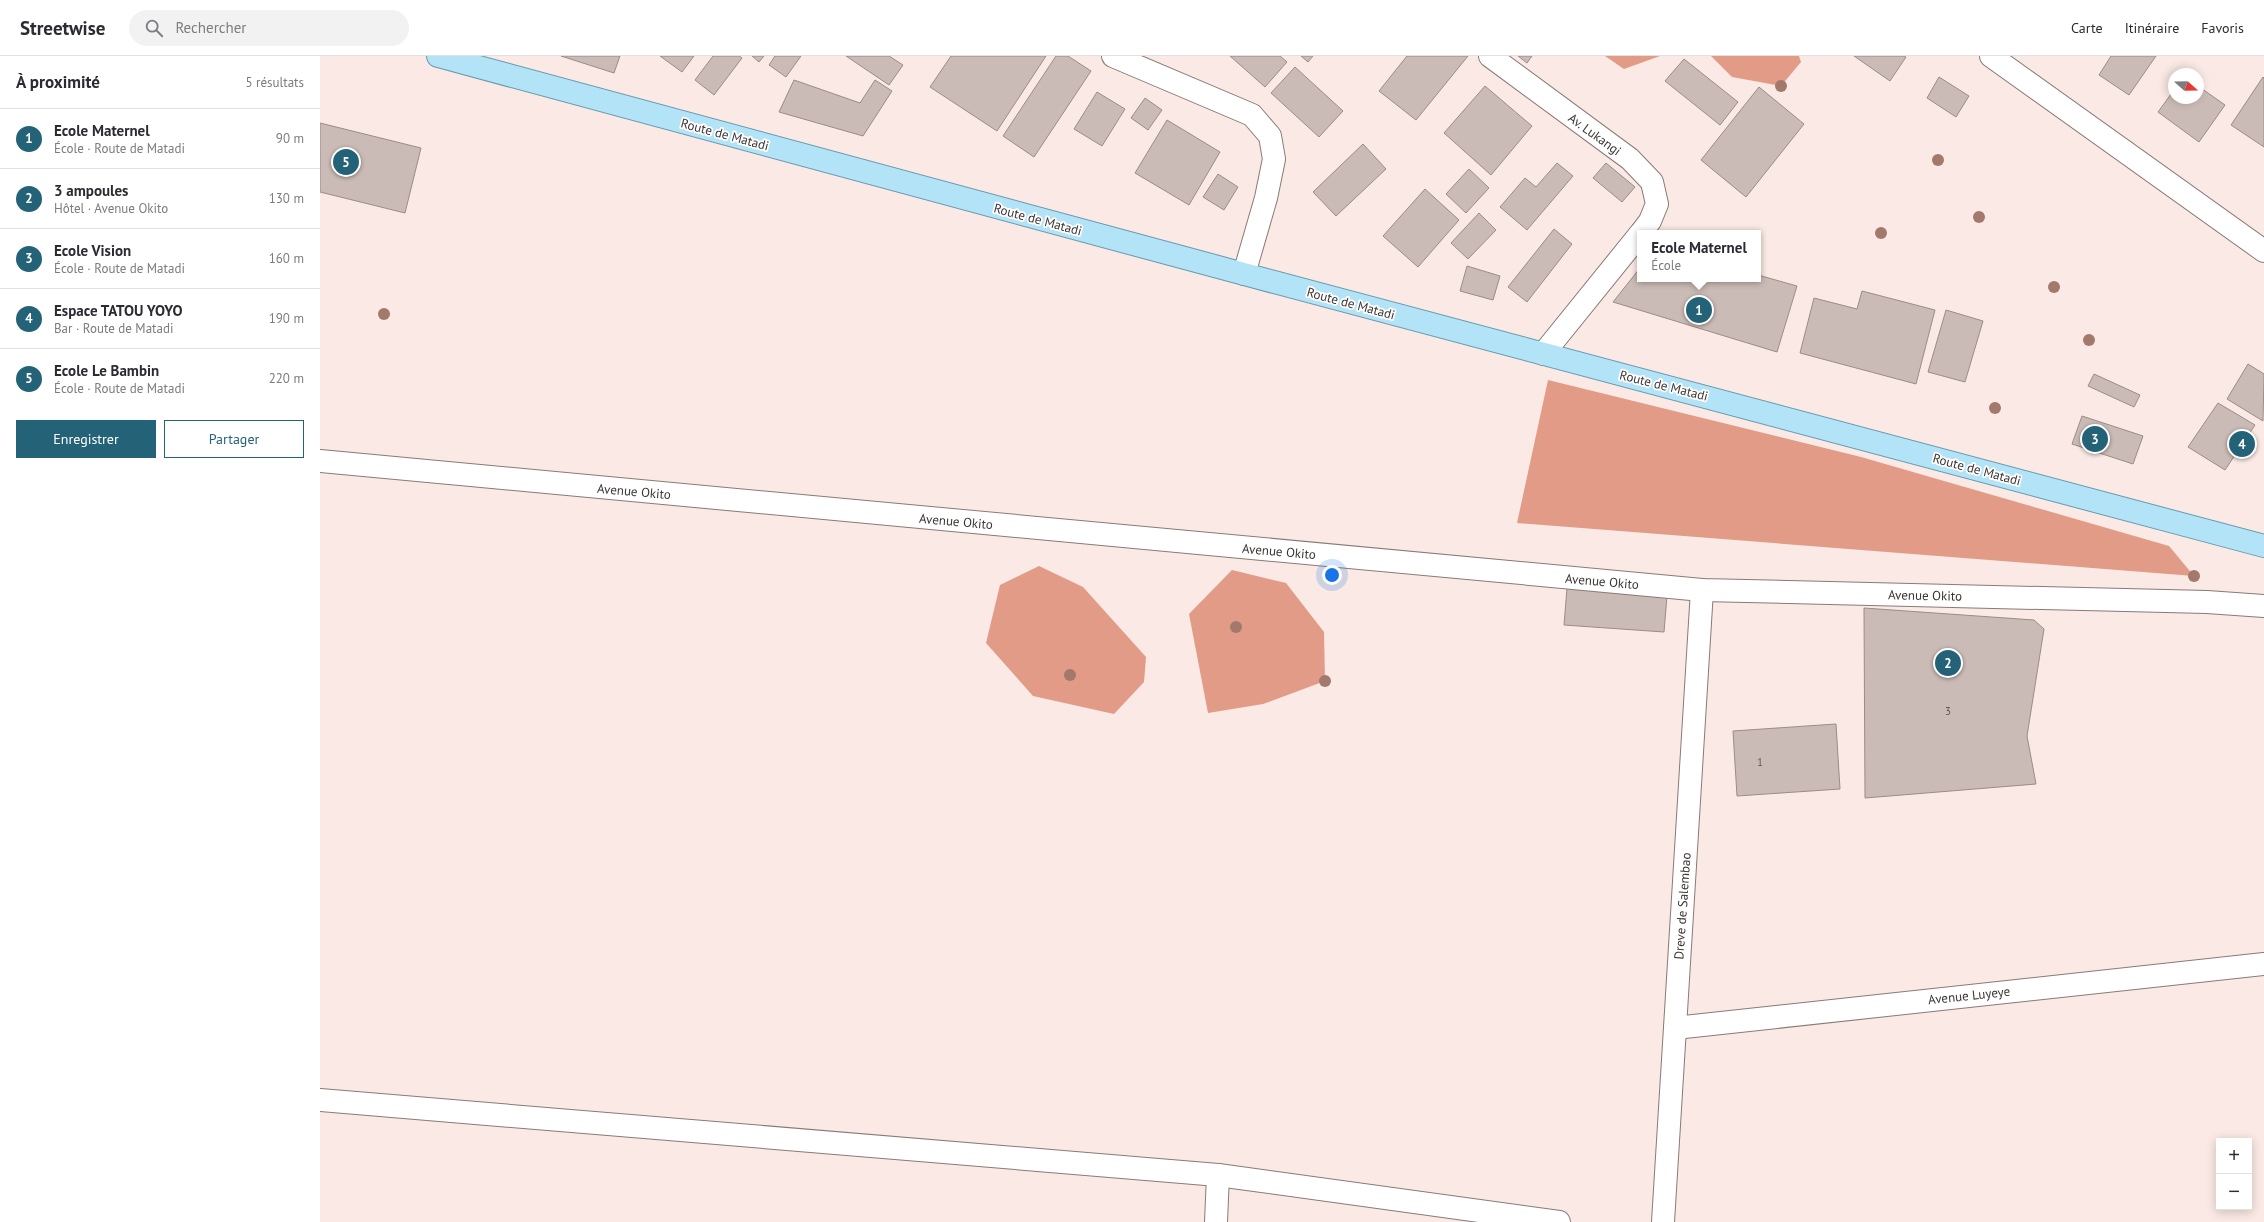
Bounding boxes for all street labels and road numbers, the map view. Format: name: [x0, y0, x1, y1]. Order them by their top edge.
street label: Av. Lukangi: [1565, 109, 1625, 159]
street label: Route de Matadi: [679, 115, 771, 154]
street label: Route de Matadi: [992, 200, 1084, 239]
street label: Route de Matadi: [1305, 284, 1397, 323]
street label: Route de Matadi: [1618, 366, 1710, 405]
street label: Route de Matadi: [1931, 450, 2023, 489]
street label: Avenue Okito: [596, 480, 672, 503]
street label: Avenue Okito: [918, 510, 994, 533]
street label: Avenue Okito: [1241, 540, 1317, 563]
street label: Avenue Okito: [1564, 570, 1640, 593]
street label: Avenue Okito: [1888, 586, 1962, 605]
street label: Dreve de Salembao: [1670, 852, 1695, 960]
street label: Avenue Luyeye: [1927, 983, 2011, 1008]

